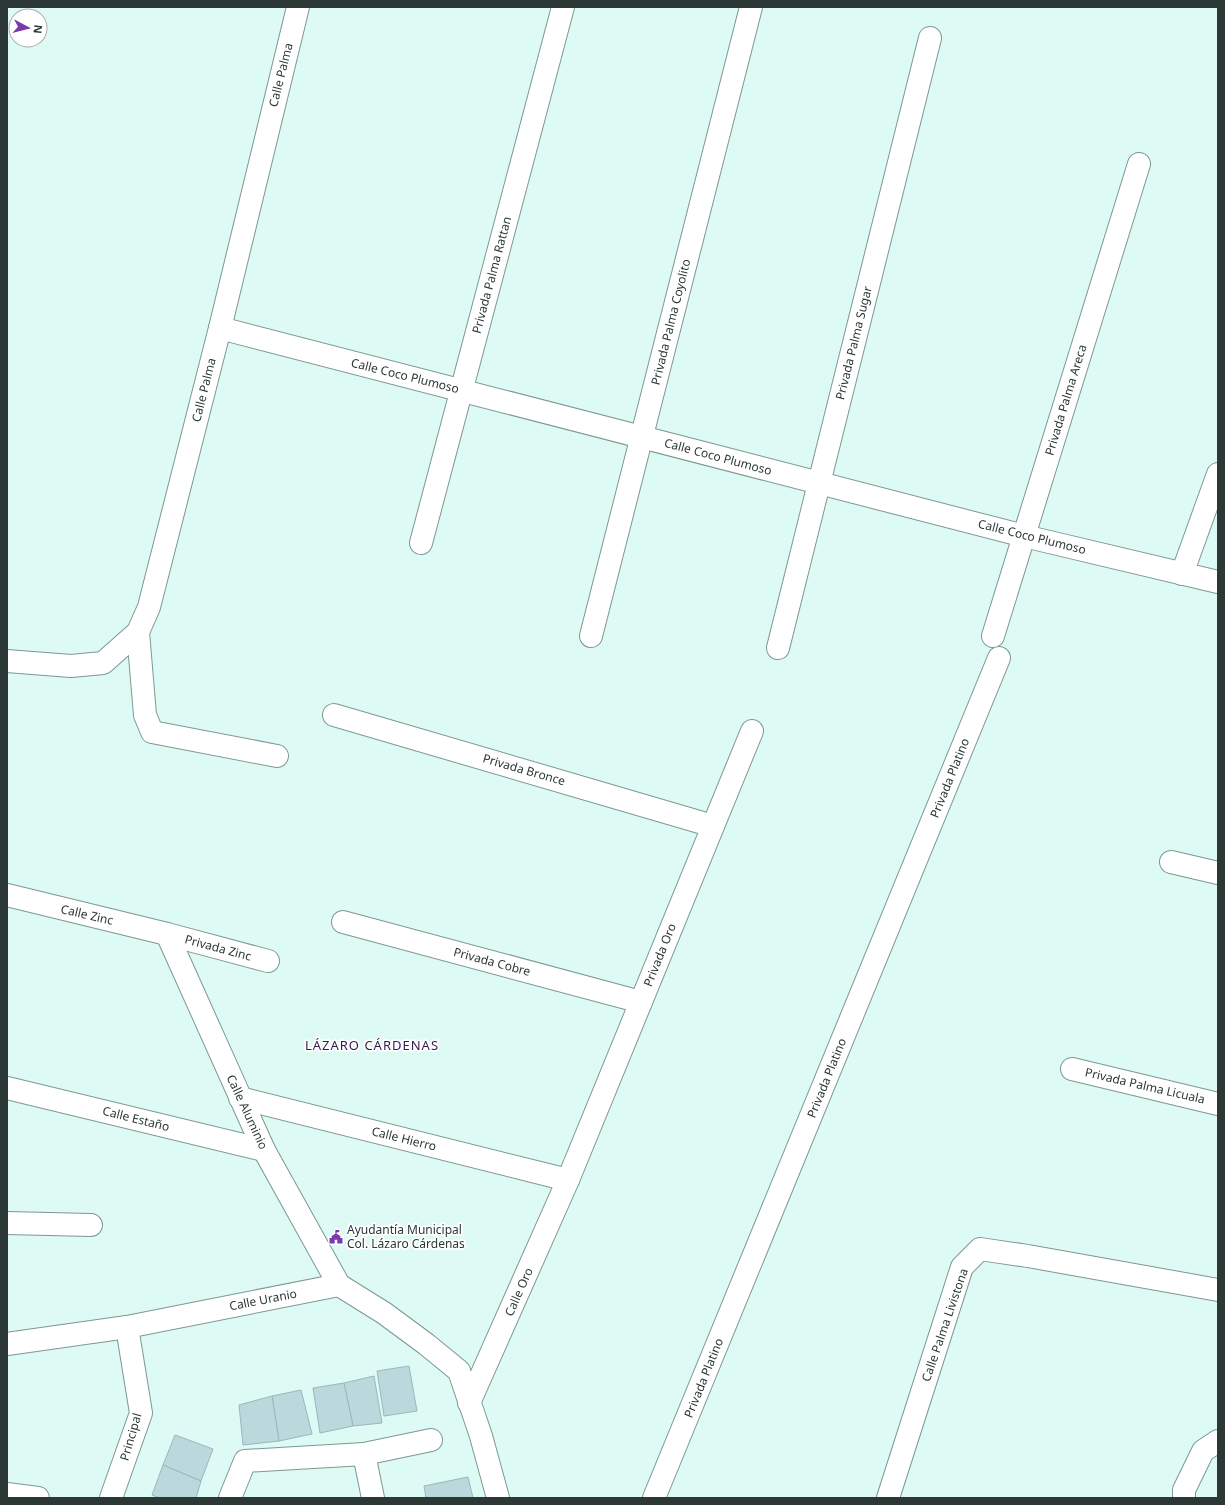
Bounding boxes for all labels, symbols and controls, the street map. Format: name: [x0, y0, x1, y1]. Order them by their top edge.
north arrow: [8, 8, 48, 48]
text: N: [30, 24, 46, 35]
street label: Calle Palma: [264, 41, 297, 109]
street label: Privada Palma Rattan: [468, 214, 515, 335]
street label: Privada Palma Coyolito: [647, 257, 694, 387]
street label: Privada Palma Sugar: [831, 284, 876, 402]
street label: Privada Palma Areca: [1041, 342, 1090, 457]
street label: Calle Coco Plumoso: [349, 354, 461, 397]
street label: Calle Palma: [187, 356, 220, 424]
street label: Calle Coco Plumoso: [662, 434, 774, 479]
street label: Calle Coco Plumoso: [976, 515, 1088, 558]
street label: Privada Platino: [926, 735, 973, 820]
street label: Privada Bronce: [481, 750, 568, 789]
street label: Calle Zinc: [59, 900, 115, 929]
street label: Privada Oro: [639, 921, 680, 989]
street label: Privada Zinc: [183, 930, 254, 965]
street label: Privada Cobre: [452, 943, 533, 980]
street label: Privada Platino: [803, 1035, 850, 1120]
district label: LÁZARO CÁRDENAS: [305, 1036, 439, 1054]
street label: Privada Palma Licuala: [1083, 1063, 1207, 1108]
street label: Calle Aluminio: [223, 1072, 272, 1152]
street label: Calle Estaño: [101, 1102, 171, 1135]
street label: Calle Hierro: [370, 1122, 438, 1155]
place label: Ayudantía Municipal Col. Lázaro Cárdenas: [347, 1221, 465, 1252]
public building icon: Ayudantía Municipal Col. Lázaro Cárdenas: [328, 1229, 344, 1245]
street label: Calle Oro: [500, 1265, 537, 1319]
street label: Calle Palma Livistona: [917, 1266, 972, 1384]
street label: Calle Uranio: [228, 1285, 298, 1314]
street label: Privada Platino: [680, 1335, 727, 1420]
street label: Principal: [116, 1411, 145, 1463]

